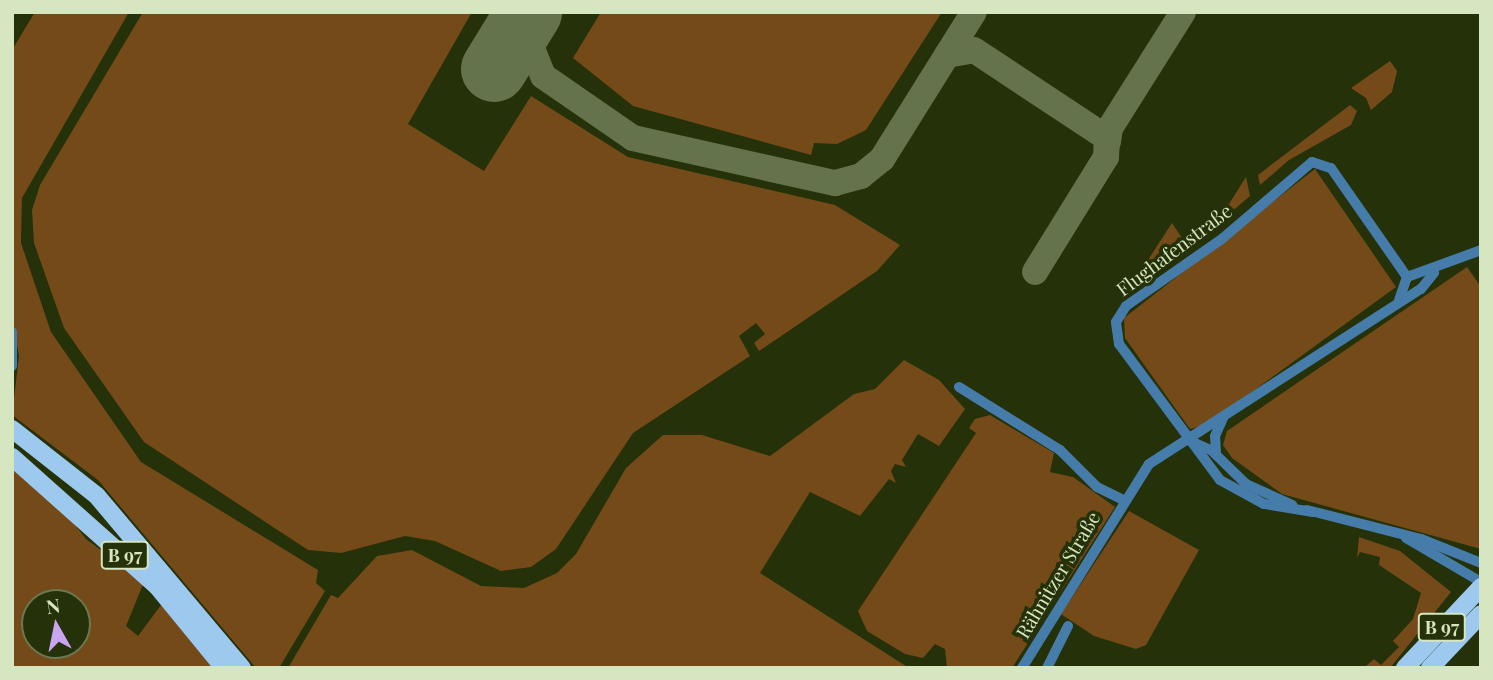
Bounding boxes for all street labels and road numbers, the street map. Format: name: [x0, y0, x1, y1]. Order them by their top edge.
street label: Flughafenstraße: [1112, 199, 1236, 301]
street label: Rähnitzer Straße: [1011, 507, 1105, 643]
road number: B 97: [100, 540, 150, 570]
road number: B 97: [1418, 612, 1466, 642]

